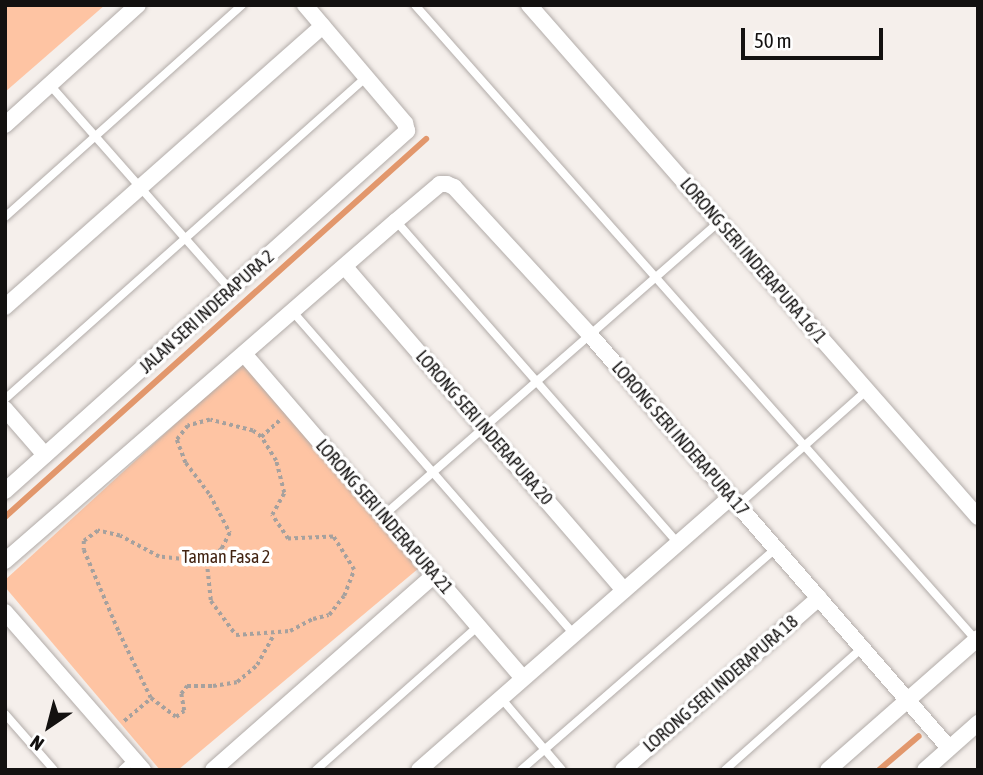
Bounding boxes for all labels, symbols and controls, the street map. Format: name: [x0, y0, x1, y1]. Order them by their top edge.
scale bar: [745, 14, 887, 58]
text: 50 m: [754, 28, 792, 52]
street label: LORONG SERI INDERAPURA 16/1: [675, 174, 831, 348]
street label: JALAN SERI INDERAPURA 2: [135, 246, 279, 378]
street label: LORONG SERI INDERAPURA 20: [411, 346, 557, 510]
street label: LORONG SERI INDERAPURA 17: [607, 357, 753, 521]
street label: LORONG SERI INDERAPURA 21: [311, 435, 457, 599]
park label: Taman Fasa 2: [182, 546, 270, 568]
street label: LORONG SERI INDERAPURA 18: [639, 611, 803, 757]
north arrow: [14, 691, 84, 761]
text: N: [26, 731, 48, 755]

